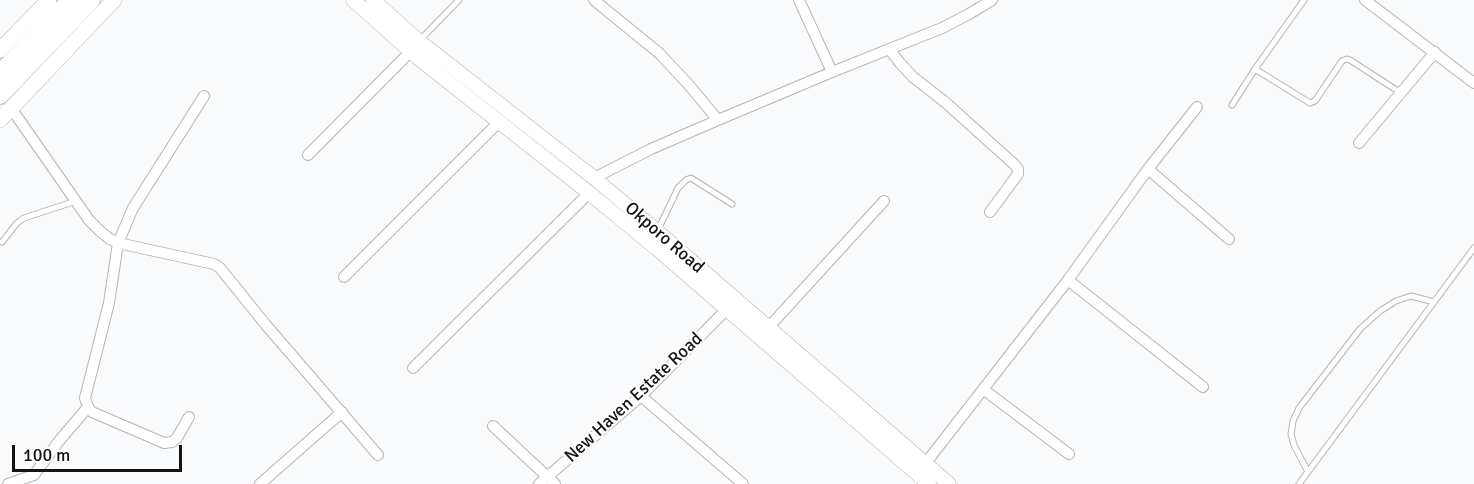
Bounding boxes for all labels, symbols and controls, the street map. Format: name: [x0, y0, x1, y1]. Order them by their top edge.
street label: Okporo Road: [620, 198, 708, 278]
street label: New Haven Estate Road: [561, 329, 707, 467]
scale bar: [15, 433, 184, 471]
text: 100 m: [23, 444, 70, 466]

